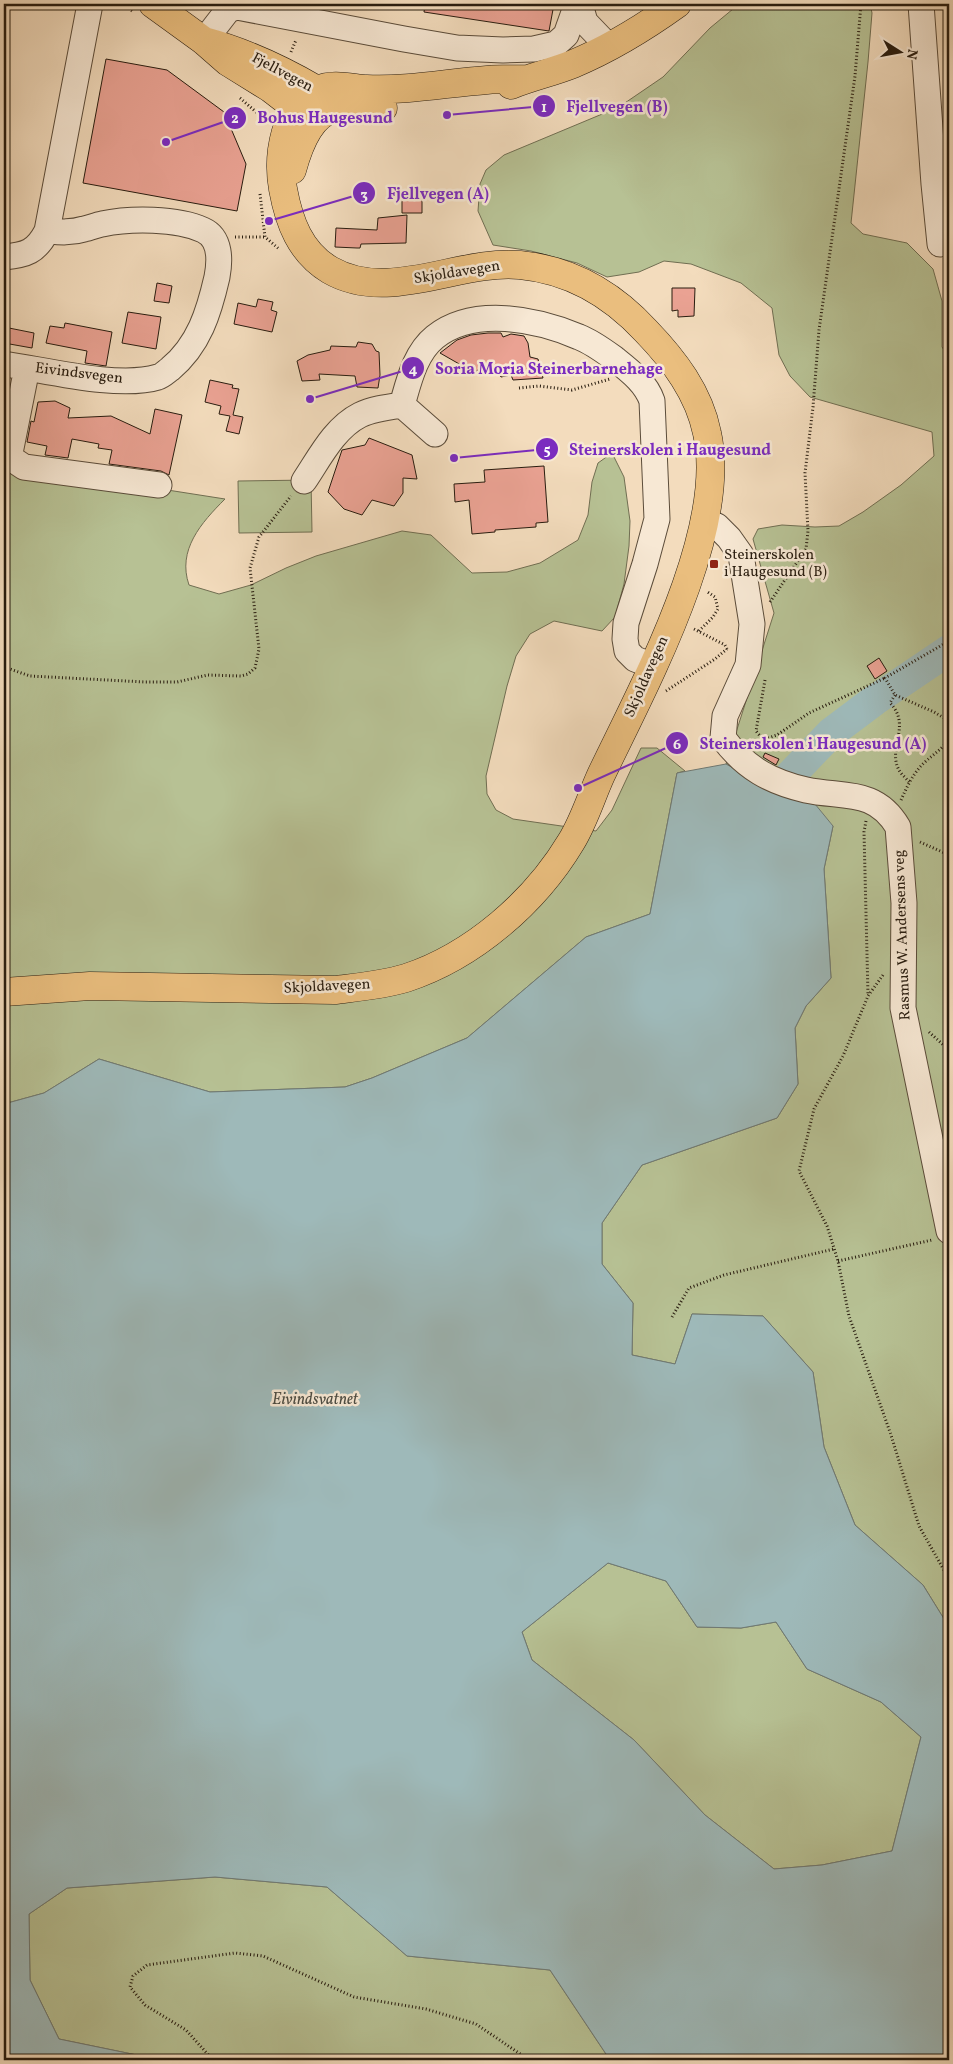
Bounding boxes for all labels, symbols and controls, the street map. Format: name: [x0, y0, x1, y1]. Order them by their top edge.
north arrow: [876, 28, 926, 78]
text: N: [901, 47, 922, 61]
street label: Fjellvegen: [248, 48, 316, 98]
callout: Fjellvegen (B): [531, 91, 678, 122]
text: Fjellvegen (B): [566, 97, 668, 119]
text: 1: [541, 98, 547, 119]
callout: Bohus Haugesund: [222, 102, 402, 133]
text: Bohus Haugesund: [257, 108, 393, 130]
text: 2: [231, 109, 239, 130]
callout: Fjellvegen (A): [352, 178, 499, 209]
text: Fjellvegen (A): [387, 184, 489, 206]
text: 3: [360, 185, 368, 206]
street label: Skjoldavegen: [412, 256, 502, 290]
callout: Soria Moria Steinerbarnehage: [400, 353, 673, 384]
street label: Eivindsvegen: [34, 358, 124, 390]
text: Soria Moria Steinerbarnehage: [435, 359, 663, 381]
text: 4: [408, 360, 418, 381]
callout: Steinerskolen i Haugesund: [534, 434, 781, 465]
text: 5: [543, 440, 551, 461]
text: Steinerskolen i Haugesund: [569, 440, 771, 462]
place label: Steinerskolen i Haugesund (B): [724, 545, 827, 583]
marker: Steinerskolen i Haugesund (B): [708, 558, 720, 570]
street label: Skjoldavegen: [620, 633, 674, 721]
callout: Steinerskolen i Haugesund (A): [664, 728, 936, 759]
text: Steinerskolen i Haugesund (A): [700, 734, 926, 756]
text: 6: [673, 735, 681, 756]
street label: Rasmus W. Andersens veg: [890, 849, 916, 1021]
street label: Skjoldavegen: [283, 974, 371, 1000]
water label: Eivindsvatnet: [272, 1389, 359, 1411]

